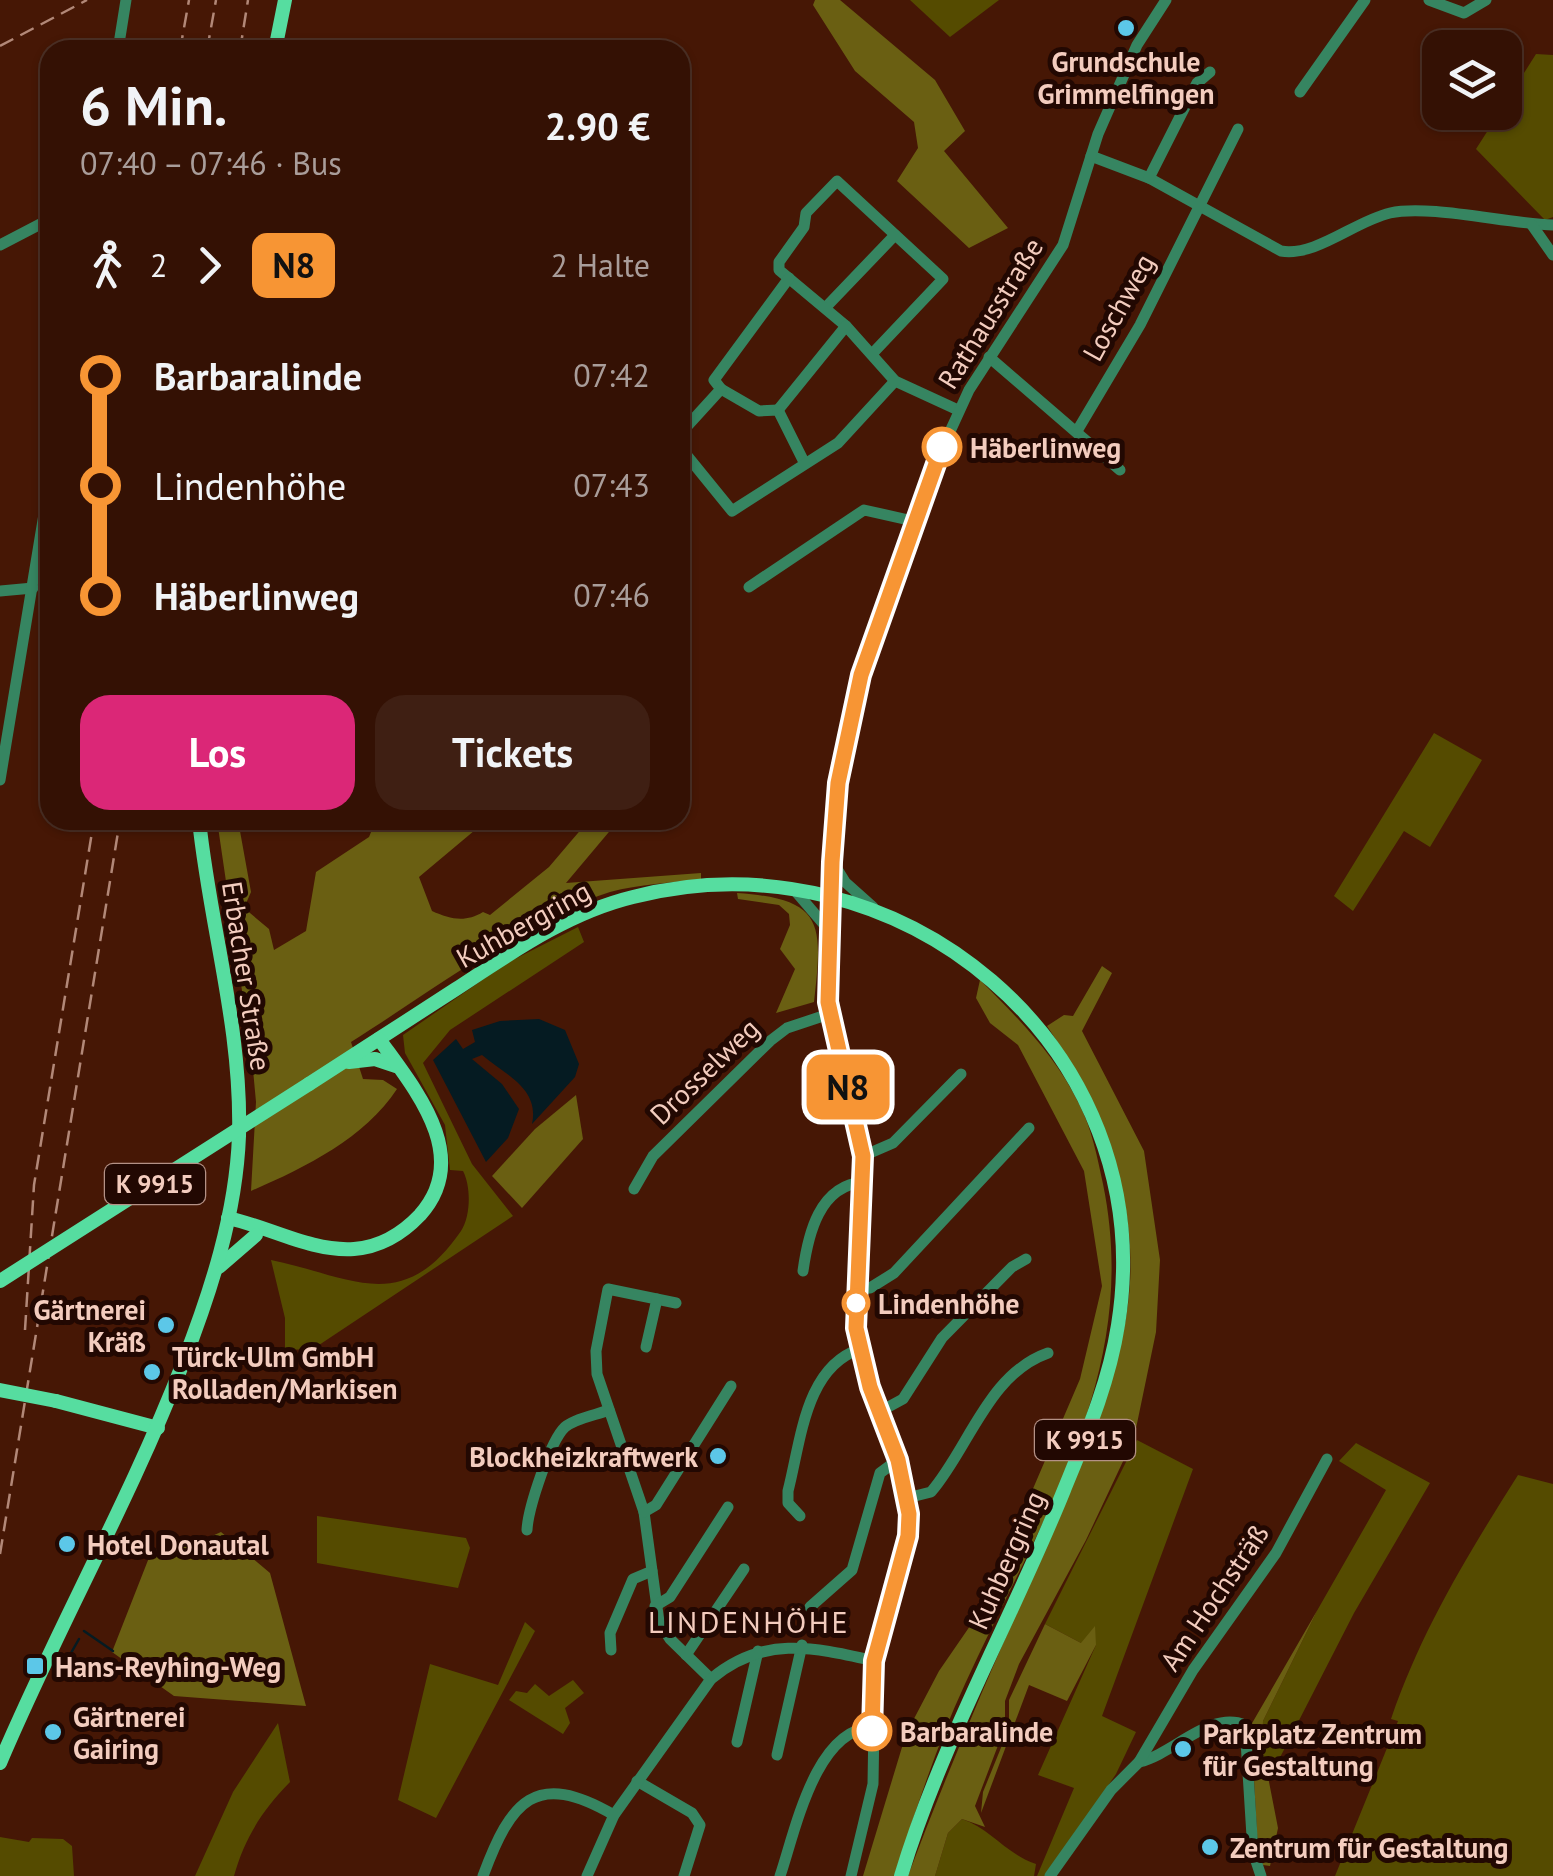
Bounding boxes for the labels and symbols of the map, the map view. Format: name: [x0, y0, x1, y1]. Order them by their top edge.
marker: Grundschule Grimmelfingen: [1115, 17, 1137, 39]
place label: Grundschule Grimmelfingen: [1037, 43, 1215, 112]
street label: Rathausstraße: [929, 231, 1051, 395]
street label: Loschweg: [1074, 247, 1162, 367]
marker: Häberlinweg: [923, 428, 961, 466]
place label: Häberlinweg: [970, 429, 1121, 466]
street label: Kuhbergring: [449, 872, 597, 976]
street label: Erbacher Straße: [214, 879, 280, 1073]
street label: Drosselweg: [641, 1010, 767, 1132]
line badge: N8: [803, 1054, 893, 1120]
road number: K 9915: [105, 1164, 205, 1204]
place label: Lindenhöhe: [878, 1285, 1020, 1322]
marker: Lindenhöhe: [843, 1290, 869, 1316]
place label: Gärtnerei Kräß: [34, 1291, 146, 1360]
marker: Gärtnerei Kräß: [155, 1314, 177, 1336]
place label: Türck-Ulm GmbH Rolladen/Markisen: [172, 1338, 398, 1407]
marker: Türck-Ulm GmbH Rolladen/Markisen: [141, 1361, 163, 1383]
road number: K 9915: [1035, 1420, 1135, 1460]
place label: Blockheizkraftwerk: [469, 1438, 698, 1475]
marker: Blockheizkraftwerk: [707, 1445, 729, 1467]
street label: Kuhbergring: [959, 1485, 1053, 1635]
street label: Am Hochsträß: [1151, 1516, 1277, 1678]
place label: Hotel Donautal: [87, 1526, 269, 1563]
marker: Hotel Donautal: [56, 1533, 78, 1555]
district label: LINDENHÖHE: [648, 1602, 850, 1641]
place label: Hans-Reyhing-Weg: [55, 1648, 281, 1685]
marker: Hans-Reyhing-Weg: [24, 1655, 46, 1677]
place label: Gärtnerei Gairing: [73, 1698, 185, 1767]
marker: Barbaralinde: [853, 1712, 891, 1750]
place label: Barbaralinde: [900, 1713, 1053, 1750]
place label: Parkplatz Zentrum für Gestaltung: [1203, 1715, 1422, 1784]
marker: Gärtnerei Gairing: [42, 1721, 64, 1743]
marker: Parkplatz Zentrum für Gestaltung: [1172, 1738, 1194, 1760]
place label: Zentrum für Gestaltung: [1230, 1829, 1509, 1866]
marker: Zentrum für Gestaltung: [1199, 1836, 1221, 1858]

